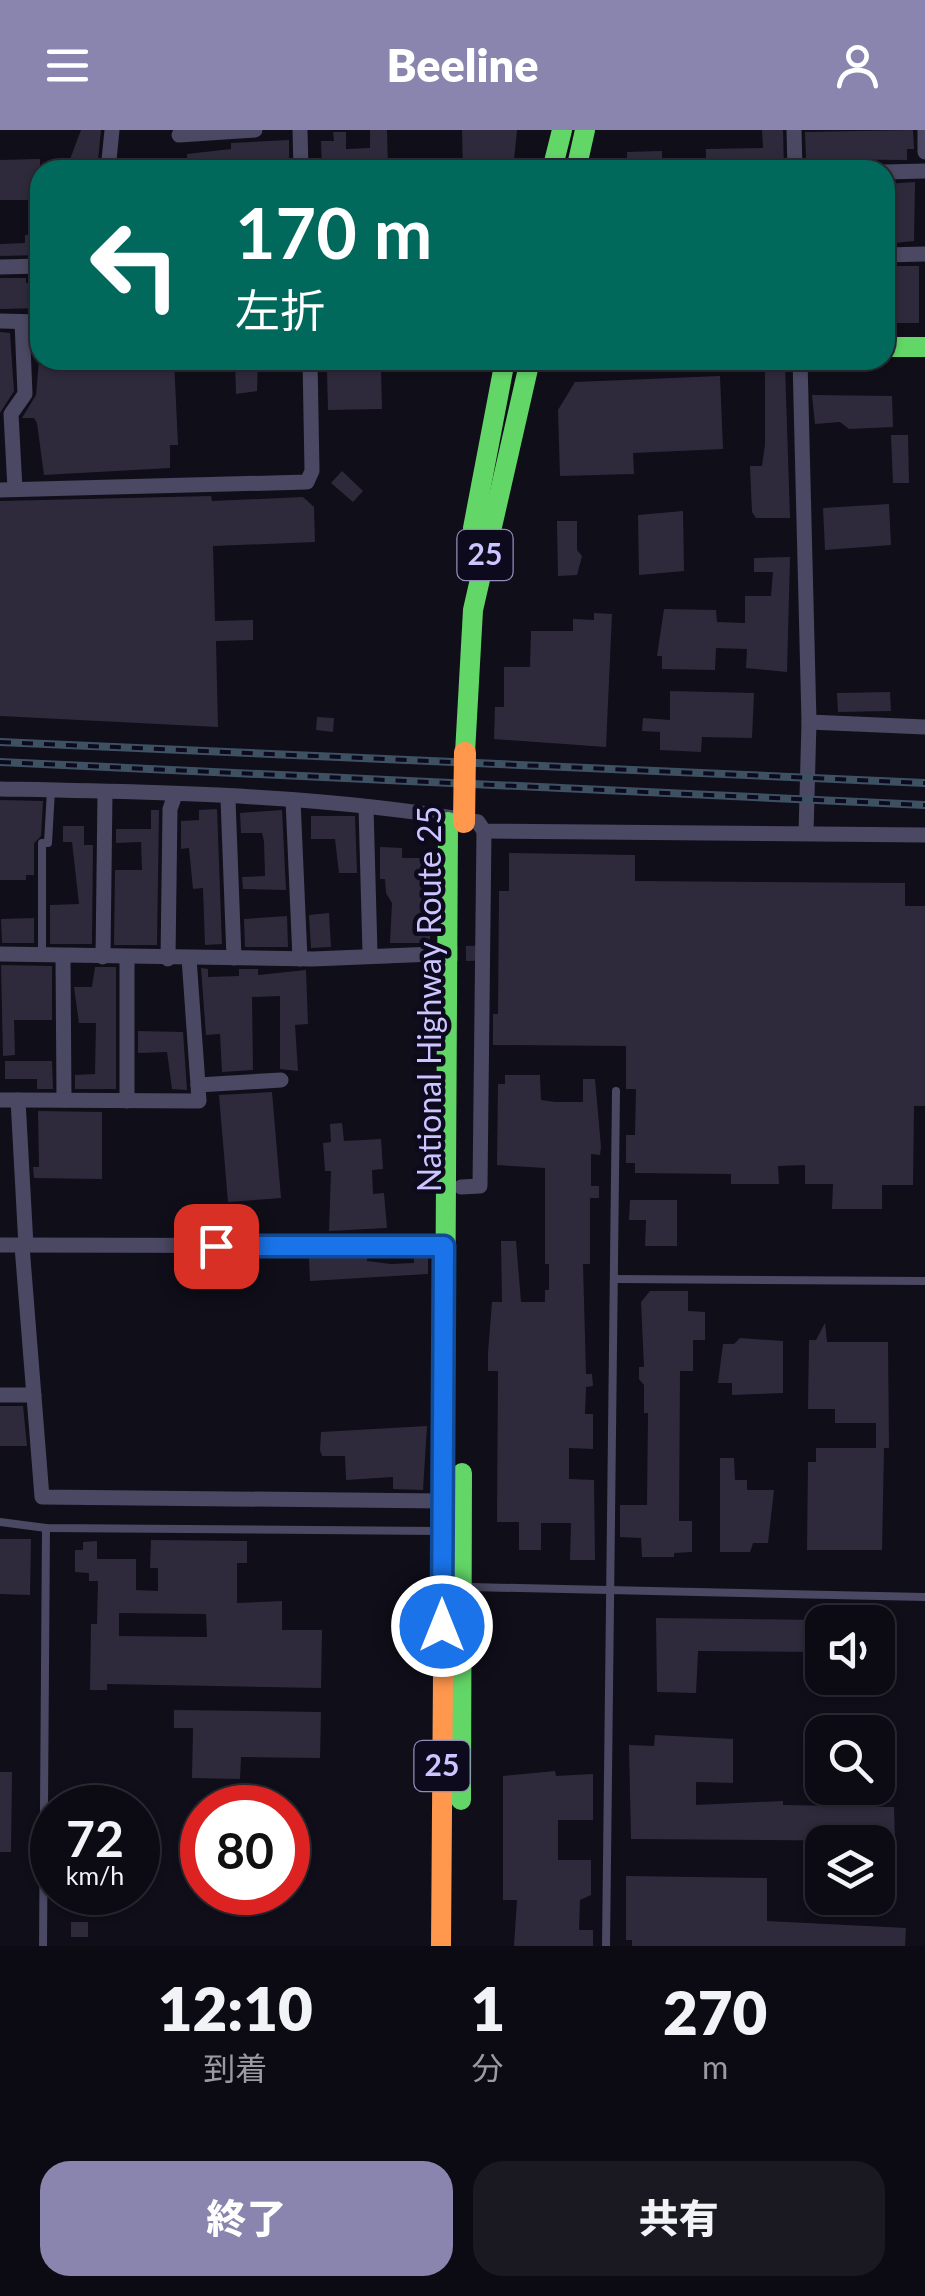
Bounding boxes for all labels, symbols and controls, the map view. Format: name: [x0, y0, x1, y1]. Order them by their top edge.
icon: menu: [40, 38, 95, 93]
text: Beeline: [387, 38, 538, 92]
icon: person: [830, 38, 885, 93]
text: 170 m: [235, 190, 432, 274]
icon: left: [70, 200, 200, 330]
text: 左折: [235, 283, 325, 337]
road number: 25: [458, 530, 512, 580]
street label: National Highway Route 25: [409, 806, 448, 1192]
pin: [174, 1204, 259, 1289]
icon: arrive: [189, 1219, 244, 1274]
position arrow: [390, 1574, 494, 1678]
map controls: [805, 1605, 895, 1915]
button: sound: [805, 1605, 895, 1695]
button: search: [805, 1715, 895, 1805]
road number: 25: [414, 1741, 470, 1791]
speed limit sign: 80: [180, 1785, 310, 1915]
text: 72: [66, 1808, 124, 1868]
button: layers: [805, 1825, 895, 1915]
text: km/h: [66, 1860, 124, 1890]
text: 12:10: [158, 1972, 313, 2044]
text: 1: [470, 1972, 505, 2044]
text: 270: [663, 1976, 767, 2048]
text: m: [702, 2047, 728, 2086]
text: 到着: [203, 2048, 267, 2087]
text: 分: [472, 2048, 504, 2087]
button: 終了: [40, 2161, 453, 2276]
button: 共有: [473, 2161, 885, 2276]

